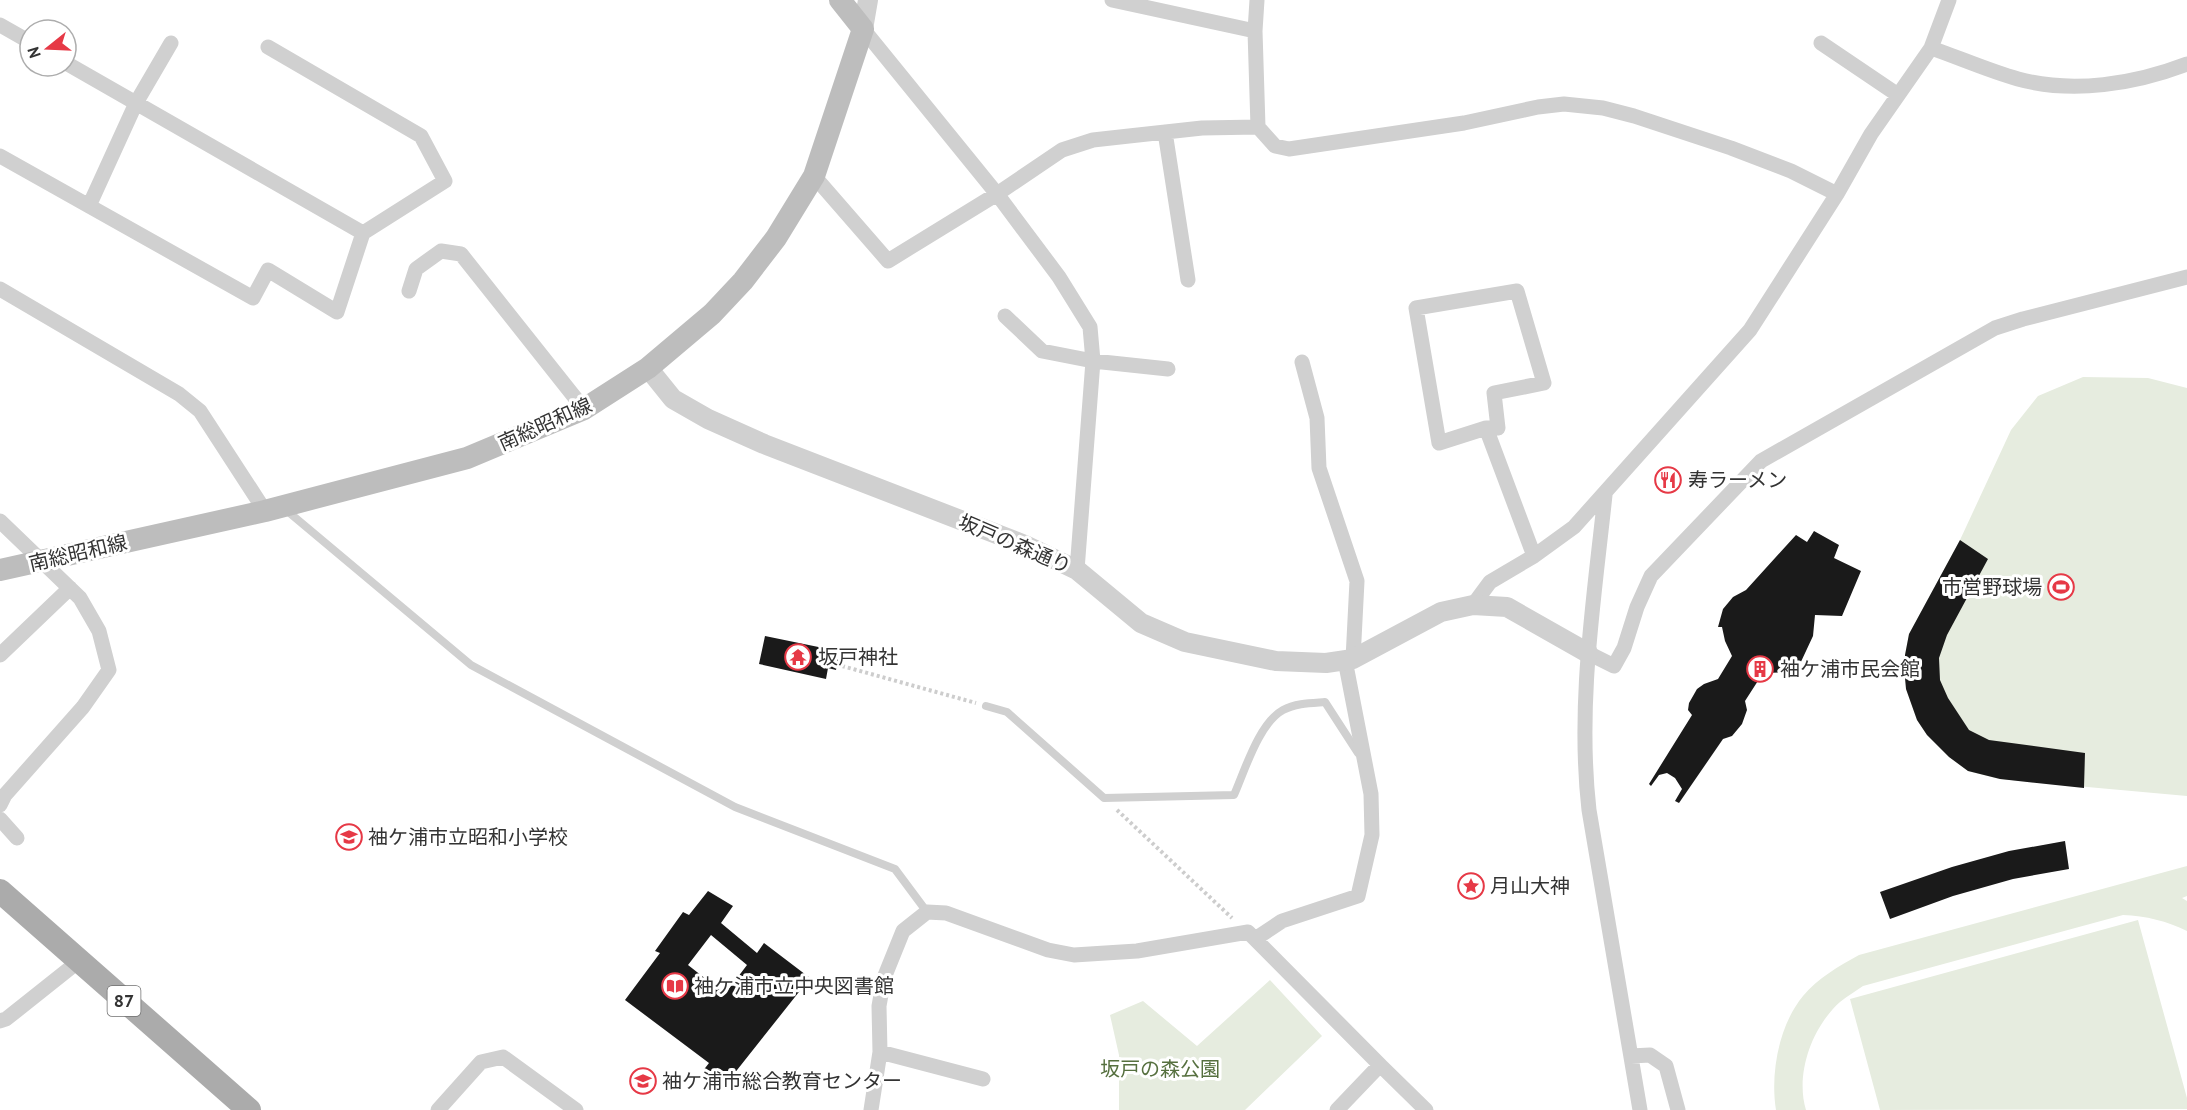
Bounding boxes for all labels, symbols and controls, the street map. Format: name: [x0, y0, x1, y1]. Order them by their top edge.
north arrow: [18, 18, 78, 78]
text: N: [23, 45, 45, 61]
street label: 南総昭和線: [494, 392, 596, 456]
restaurant icon: 寿ラーメン: [1653, 465, 1683, 495]
place label: 寿ラーメン: [1688, 467, 1787, 493]
street label: 坂戸の森通り: [955, 509, 1075, 579]
street label: 南総昭和線: [26, 529, 130, 577]
sports icon: 市営野球場: [2046, 572, 2076, 602]
place label: 市営野球場: [1942, 574, 2042, 600]
temple icon: 坂戸神社: [783, 642, 813, 672]
place label: 坂戸神社: [818, 644, 898, 670]
building icon: 袖ケ浦市民会館: [1745, 654, 1775, 684]
place label: 袖ケ浦市民会館: [1780, 656, 1920, 682]
school or university icon: 袖ケ浦市立昭和小学校: [334, 822, 364, 852]
place label: 袖ケ浦市立昭和小学校: [368, 824, 568, 850]
place icon: 月山大神: [1456, 871, 1486, 901]
place label: 月山大神: [1490, 873, 1570, 899]
library icon: 袖ケ浦市立中央図書館: [660, 971, 690, 1001]
place label: 袖ケ浦市立中央図書館: [694, 973, 894, 999]
road number: 87: [108, 986, 140, 1016]
park label: 坂戸の森公園: [1100, 1056, 1220, 1082]
school or university icon: 袖ケ浦市総合教育センター: [628, 1066, 658, 1096]
place label: 袖ケ浦市総合教育センター: [662, 1068, 902, 1094]

